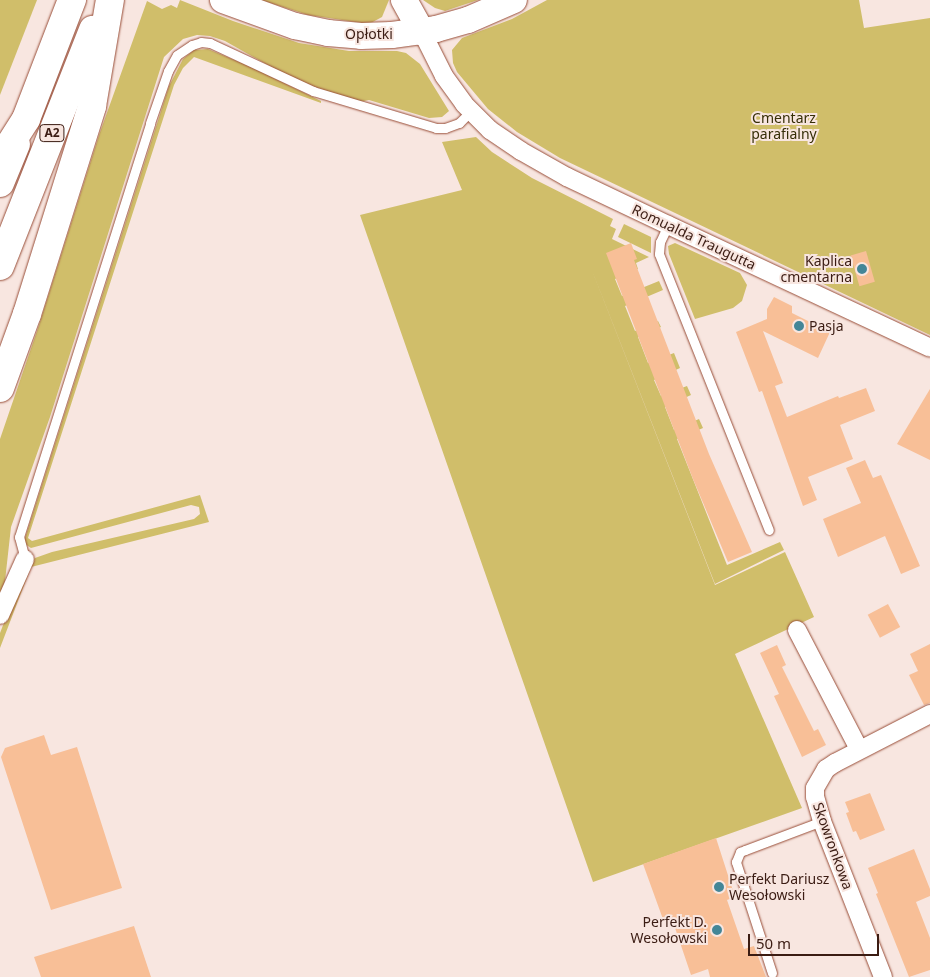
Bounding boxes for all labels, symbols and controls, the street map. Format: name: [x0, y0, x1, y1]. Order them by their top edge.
street label: Opłotki: [345, 26, 393, 42]
park label: Cmentarz parafialny: [751, 110, 817, 142]
road number: A2: [38, 124, 66, 142]
street label: Romualda Traugutta: [629, 201, 759, 273]
place label: Kaplica cmentarna: [780, 253, 852, 286]
marker: Kaplica cmentarna: [856, 263, 868, 275]
place label: Pasja: [809, 318, 843, 334]
marker: Pasja: [793, 320, 805, 332]
street label: Skowronkowa: [809, 800, 857, 892]
place label: Perfekt Dariusz Wesołowski: [729, 871, 829, 904]
marker: Perfekt Dariusz Wesołowski: [713, 881, 725, 893]
place label: Perfekt D. Wesołowski: [631, 914, 707, 946]
marker: Perfekt D. Wesołowski: [711, 924, 723, 936]
scale bar: [750, 924, 881, 956]
text: 50 m: [756, 933, 791, 953]

